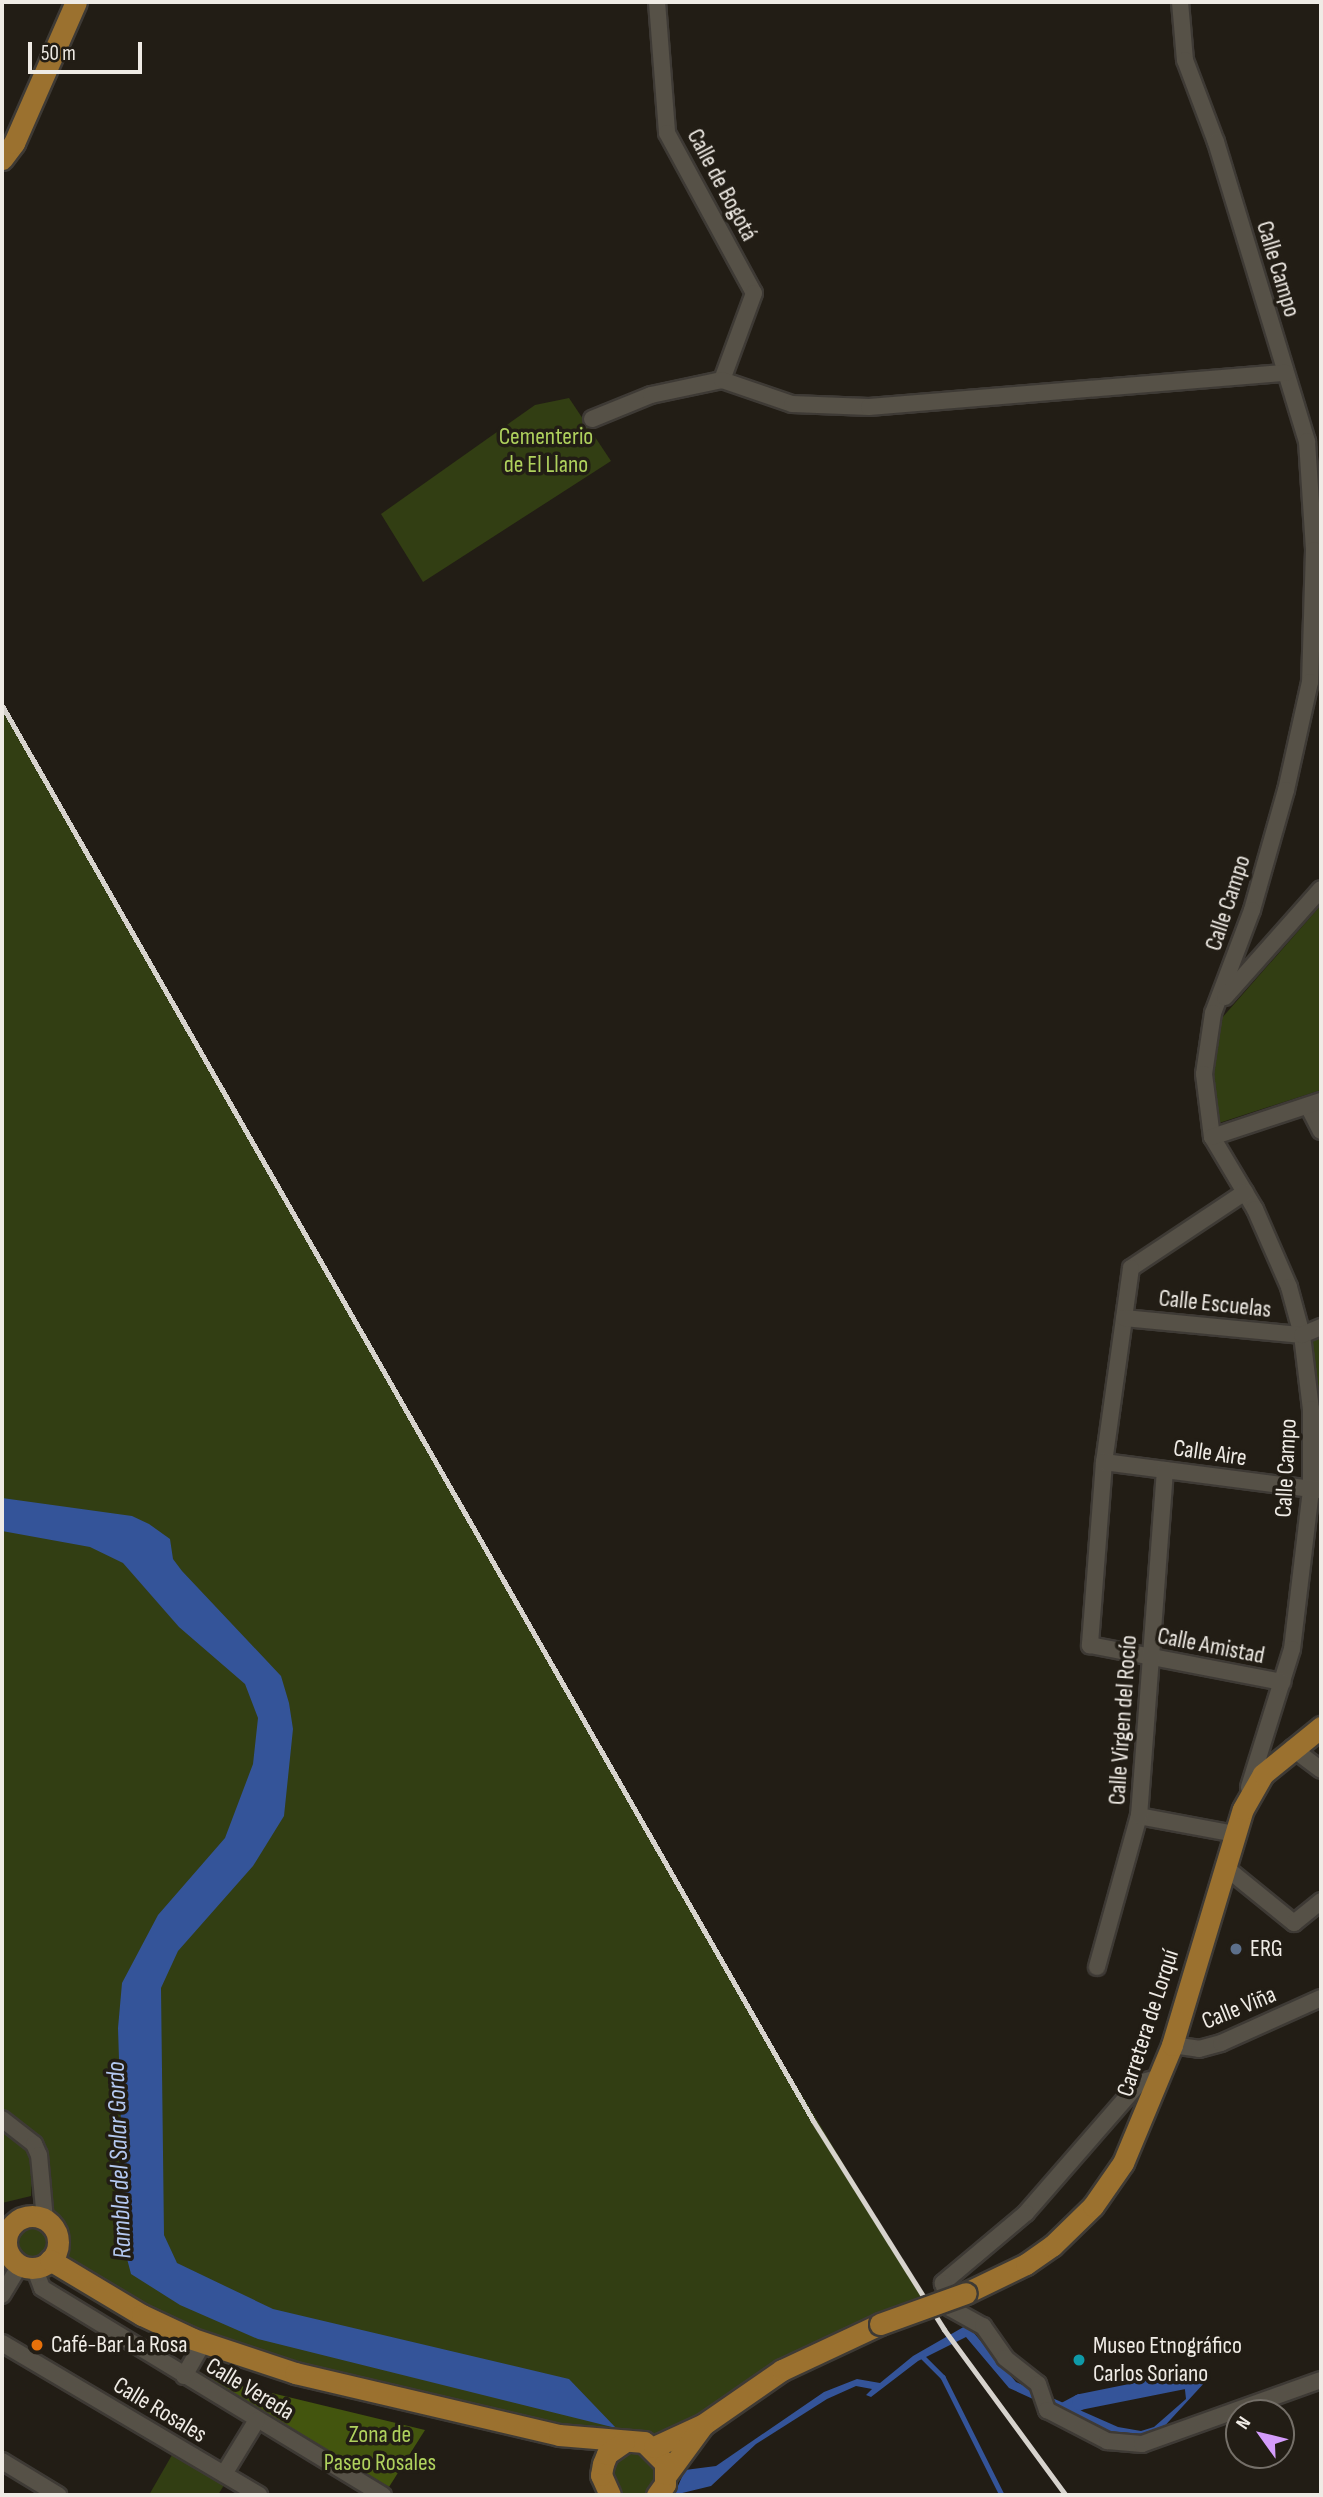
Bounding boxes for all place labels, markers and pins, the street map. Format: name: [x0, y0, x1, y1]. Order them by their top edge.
place label: ERG: [1250, 1935, 1283, 1963]
marker: ERG: [1228, 1941, 1244, 1957]
place label: Café-Bar La Rosa: [51, 2331, 188, 2359]
place label: Museo Etnográfico Carlos Soriano: [1093, 2332, 1242, 2388]
marker: Café-Bar La Rosa: [29, 2337, 45, 2353]
marker: Museo Etnográfico Carlos Soriano: [1071, 2352, 1087, 2368]

